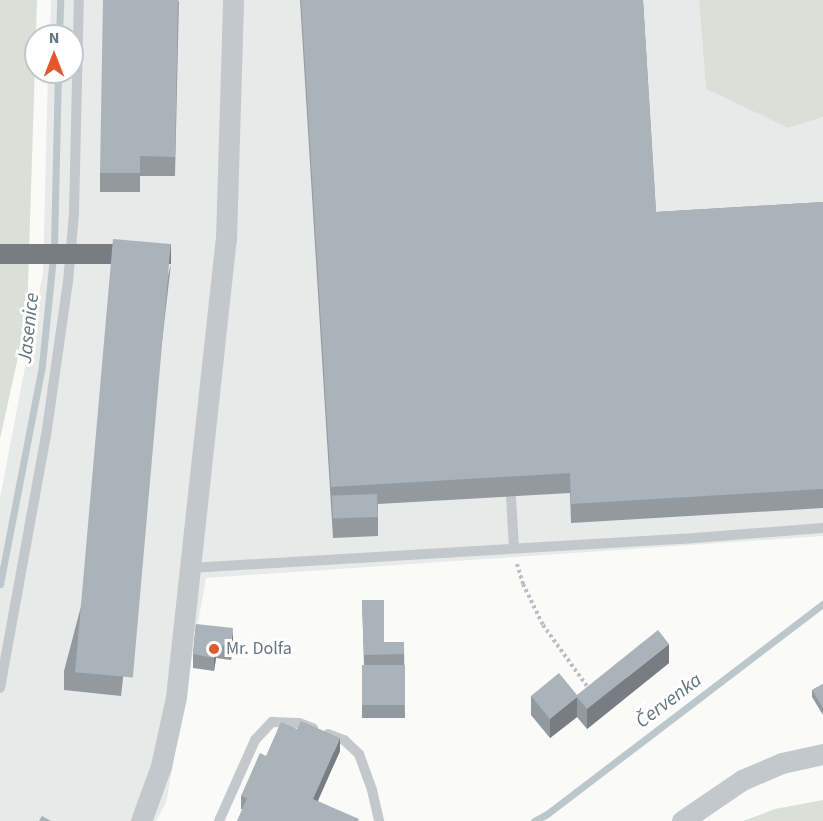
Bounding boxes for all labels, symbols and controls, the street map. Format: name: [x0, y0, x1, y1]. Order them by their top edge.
north arrow: [24, 24, 84, 84]
text: N: [49, 27, 59, 49]
water label: Jasenice: [13, 292, 45, 364]
place label: Mr. Dolfa: [226, 638, 292, 660]
marker: Mr. Dolfa: [207, 642, 221, 656]
water label: Červenka: [631, 668, 707, 734]

